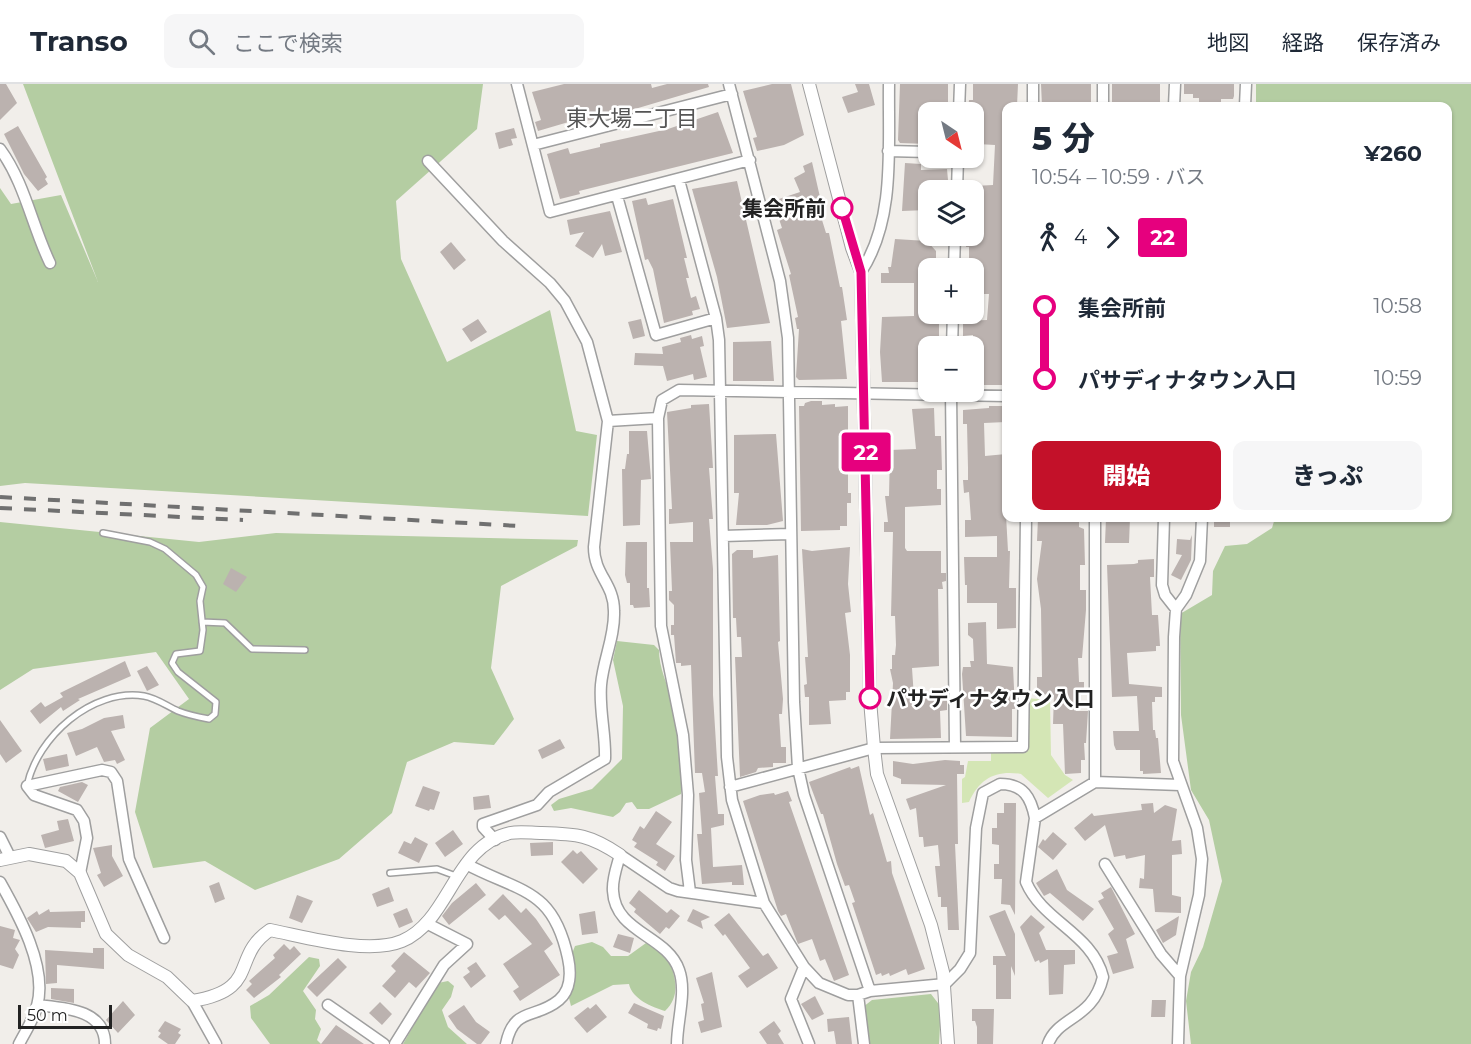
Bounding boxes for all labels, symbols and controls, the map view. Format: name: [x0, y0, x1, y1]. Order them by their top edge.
search box: [164, 14, 584, 68]
text: Transo: [30, 24, 128, 58]
icon: search: [185, 25, 218, 58]
text: ここで検索: [233, 30, 343, 57]
text: 地図: [1207, 30, 1249, 55]
text: 経路: [1282, 30, 1324, 55]
text: 保存済み: [1357, 30, 1441, 55]
north arrow: [918, 102, 984, 168]
map controls: [918, 102, 984, 402]
district label: 東大場二丁目: [566, 105, 698, 132]
text: 5 分: [1032, 118, 1095, 158]
text: ¥260: [1364, 140, 1422, 167]
text: 10:54 – 10:59 · バス: [1032, 165, 1205, 189]
button: layers: [918, 180, 984, 246]
place label: 集会所前: [742, 196, 826, 221]
marker: 集会所前: [831, 197, 853, 219]
icon: walk: [1032, 221, 1065, 254]
icon: forward: [1096, 221, 1129, 254]
text: 4: [1074, 225, 1087, 249]
text: 22: [1150, 225, 1175, 250]
button: +: [918, 258, 984, 324]
text: 10:58: [1373, 294, 1422, 318]
text: 集会所前: [1078, 295, 1166, 322]
button: −: [918, 336, 984, 402]
text: 10:59: [1374, 366, 1422, 390]
text: パサディナタウン入口: [1078, 367, 1296, 394]
line badge: 22: [839, 432, 893, 472]
text: 22: [854, 440, 878, 465]
button: 開始: [1032, 441, 1221, 510]
button: きっぷ: [1233, 441, 1422, 510]
place label: パサディナタウン入口: [886, 686, 1095, 711]
marker: パサディナタウン入口: [859, 687, 881, 709]
scale bar: [18, 1002, 112, 1030]
text: 50 m: [27, 1006, 68, 1025]

